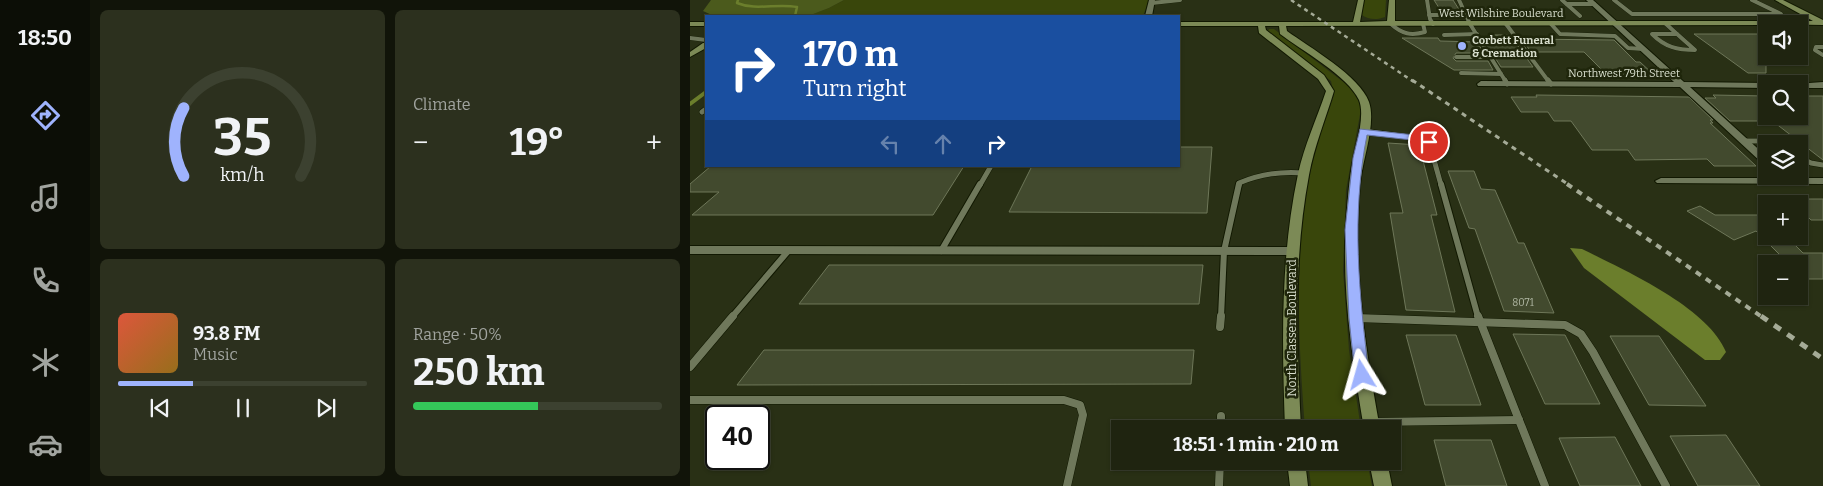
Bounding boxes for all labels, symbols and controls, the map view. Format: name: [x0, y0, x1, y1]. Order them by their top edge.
street label: West Wilshire Boulevard: [1438, 7, 1564, 20]
map controls: [1758, 15, 1808, 305]
button: sound: [1758, 15, 1808, 65]
text: 18:50: [18, 24, 72, 51]
text: 170 m: [803, 33, 898, 75]
place label: Corbett Funeral & Cremation: [1472, 34, 1554, 60]
icon: right: [720, 35, 785, 100]
marker: Corbett Funeral & Cremation: [1456, 40, 1468, 52]
street label: Northwest 79th Street: [1568, 67, 1680, 80]
text: Turn right: [803, 75, 906, 102]
button: search: [1758, 75, 1808, 125]
text: Climate: [413, 95, 471, 114]
icon: directions: [28, 98, 63, 133]
text: 35: [213, 106, 272, 169]
text: 19°: [510, 119, 565, 165]
pin: [1408, 121, 1450, 163]
text: −: [413, 126, 428, 159]
text: +: [646, 126, 662, 159]
icon: arrive: [1415, 128, 1443, 156]
icon: left: [876, 130, 904, 158]
icon: ahead: [929, 130, 957, 158]
icon: right: [982, 130, 1010, 158]
button: layers: [1758, 135, 1808, 185]
text: km/h: [220, 164, 265, 186]
icon: music: [28, 180, 63, 215]
button: +: [1758, 195, 1808, 245]
button: −: [1758, 255, 1808, 305]
street label: North Classen Boulevard: [1285, 259, 1299, 397]
icon: phone: [28, 263, 63, 298]
house number: 8071: [1512, 297, 1534, 309]
text: 93.8 FM: [193, 322, 260, 345]
text: Range · 50%: [413, 325, 502, 344]
icon: climate: [28, 345, 63, 380]
text: Music: [193, 345, 238, 364]
position arrow: [1335, 348, 1387, 400]
text: 250 km: [413, 349, 544, 395]
icon: previous: [146, 394, 174, 422]
icon: pause: [229, 394, 257, 422]
icon: next: [312, 394, 340, 422]
speed limit sign: 40: [705, 405, 770, 470]
icon: car: [28, 427, 63, 462]
text: 18:51 · 1 min · 210 m: [1173, 433, 1339, 456]

